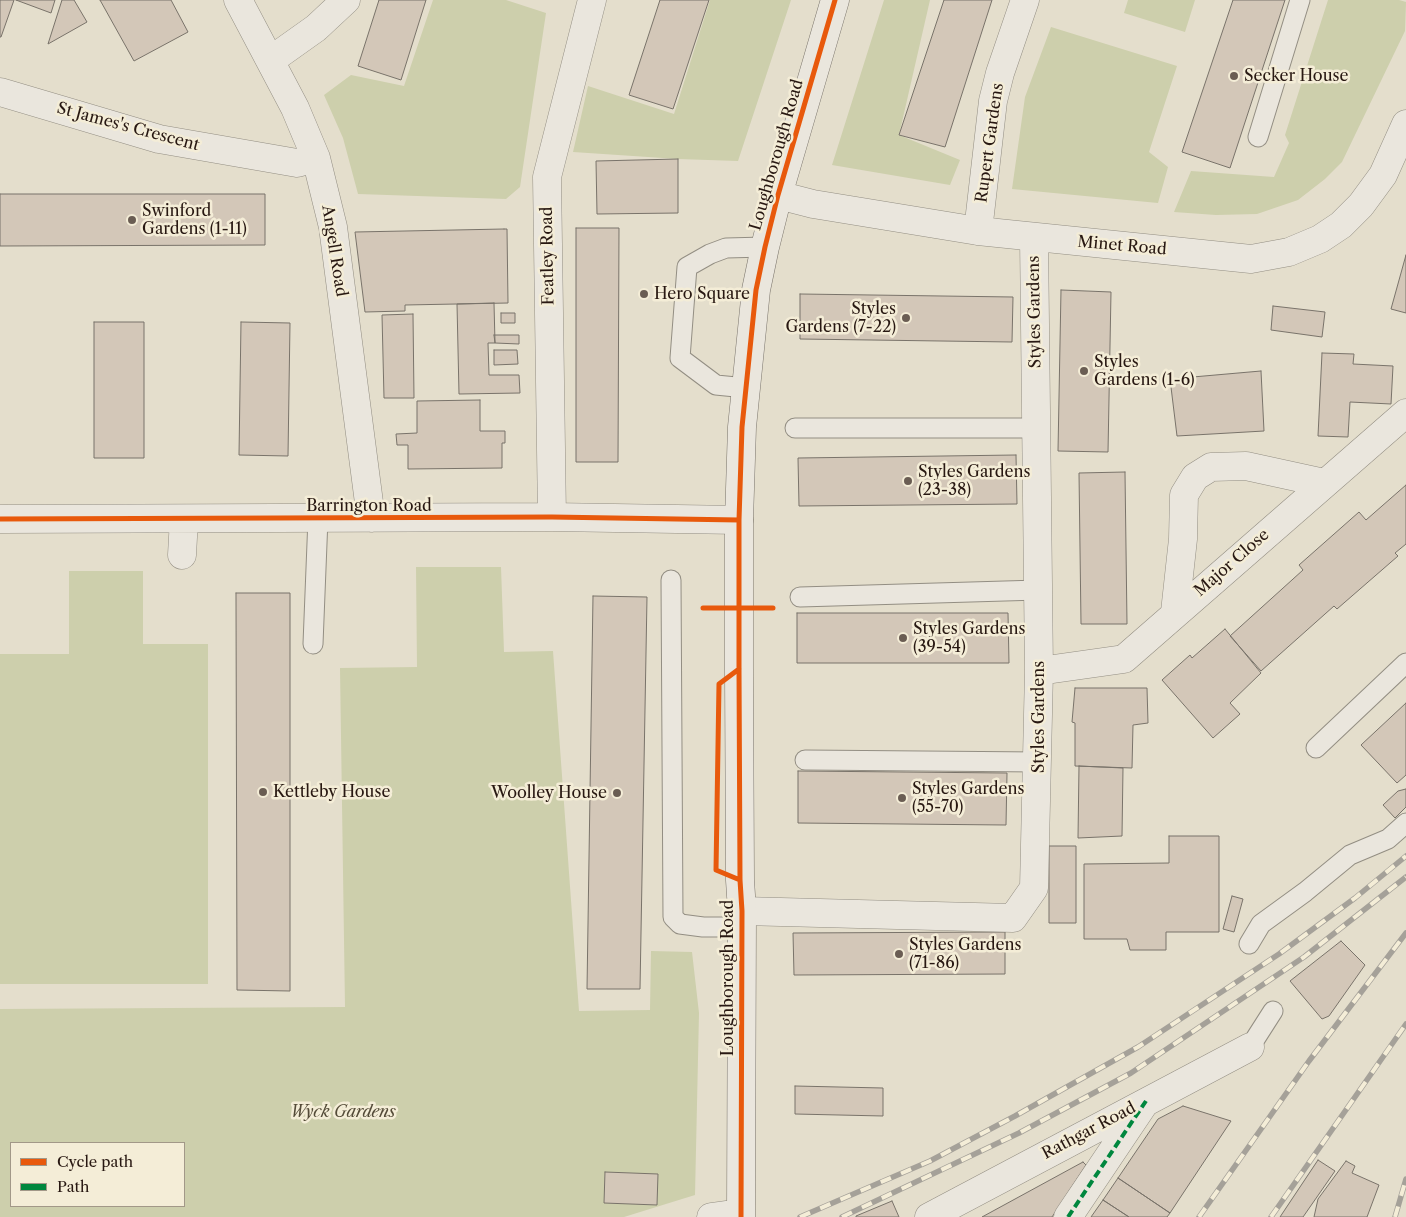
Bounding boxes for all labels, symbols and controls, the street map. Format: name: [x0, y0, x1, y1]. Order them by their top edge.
place label: Secker House: [1244, 66, 1348, 86]
marker: Secker House: [1228, 70, 1240, 82]
street label: Loughborough Road: [746, 77, 808, 233]
street label: Rupert Gardens: [972, 82, 1008, 204]
street label: St James's Crescent: [55, 99, 201, 155]
place label: Swinford Gardens (1-11): [142, 201, 247, 239]
street label: Angell Road: [317, 204, 351, 298]
street label: Featley Road: [538, 206, 558, 306]
marker: Swinford Gardens (1-11): [126, 214, 138, 226]
street label: Minet Road: [1077, 233, 1167, 259]
street label: Styles Gardens: [1024, 256, 1046, 368]
place label: Hero Square: [654, 284, 750, 304]
marker: Hero Square: [638, 288, 650, 300]
place label: Styles Gardens (7-22): [785, 299, 896, 337]
marker: Styles Gardens (7-22): [900, 312, 912, 324]
place label: Styles Gardens (1-6): [1094, 352, 1195, 390]
marker: Styles Gardens (1-6): [1078, 365, 1090, 377]
place label: Styles Gardens (23-38): [918, 462, 1031, 500]
marker: Styles Gardens (23-38): [902, 475, 914, 487]
street label: Barrington Road: [306, 496, 432, 516]
street label: Major Close: [1191, 525, 1273, 601]
place label: Styles Gardens (39-54): [913, 619, 1026, 657]
marker: Styles Gardens (39-54): [897, 632, 909, 644]
street label: Styles Gardens: [1029, 661, 1049, 773]
place label: Styles Gardens (55-70): [912, 779, 1025, 817]
place label: Kettleby House: [273, 782, 390, 802]
place label: Woolley House: [491, 783, 607, 803]
marker: Kettleby House: [257, 786, 269, 798]
marker: Woolley House: [611, 787, 623, 799]
marker: Styles Gardens (55-70): [896, 792, 908, 804]
street label: Loughborough Road: [718, 900, 738, 1056]
place label: Styles Gardens (71-86): [909, 935, 1022, 973]
marker: Styles Gardens (71-86): [893, 948, 905, 960]
street label: Rathgar Road: [1039, 1098, 1139, 1164]
park label: Wyck Gardens: [290, 1102, 396, 1122]
legend: [10, 1142, 185, 1207]
text: Cycle path: [57, 1152, 133, 1171]
text: Path: [57, 1177, 89, 1196]

